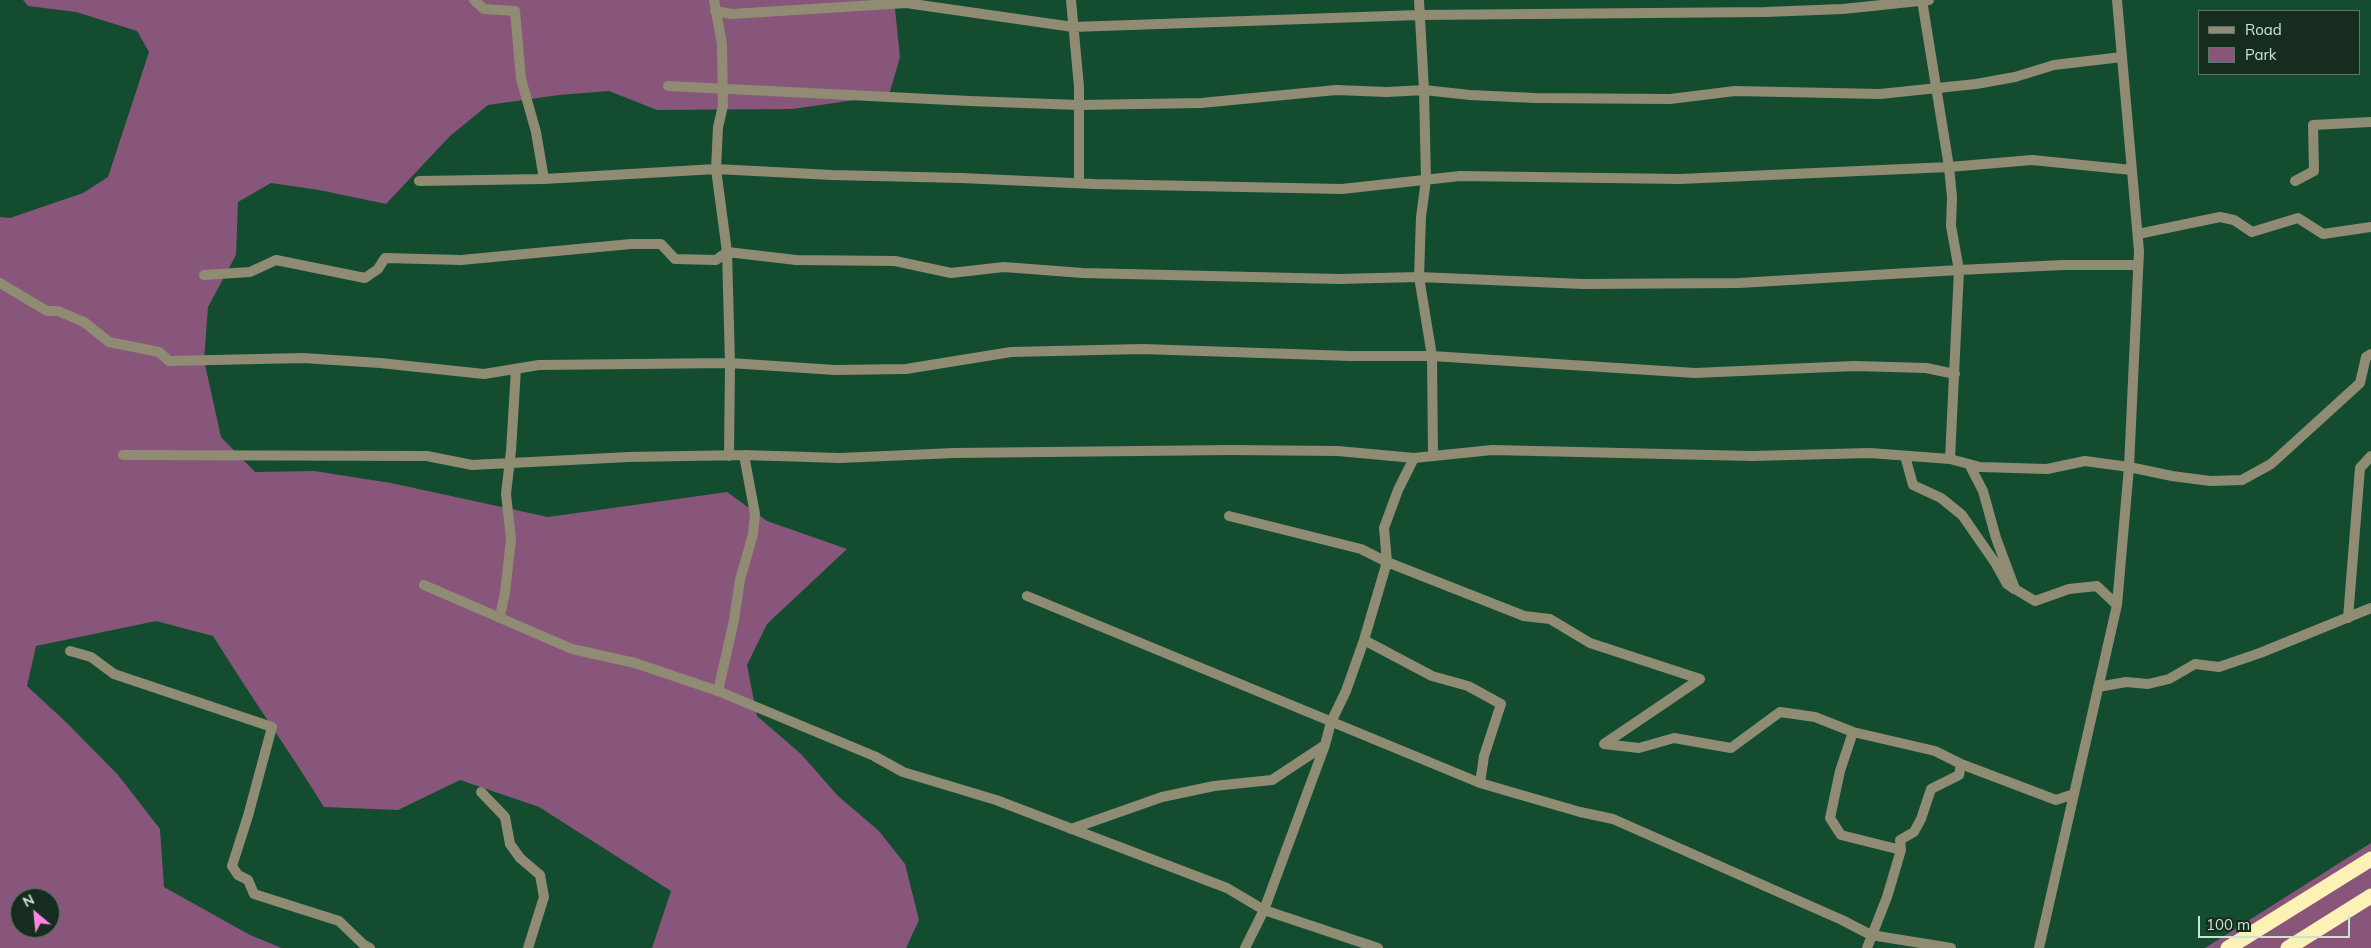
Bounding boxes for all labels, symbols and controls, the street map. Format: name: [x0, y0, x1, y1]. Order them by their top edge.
legend: [2198, 10, 2361, 75]
text: Road: [2245, 20, 2282, 39]
text: Park: [2245, 45, 2277, 64]
north arrow: [10, 888, 60, 938]
text: N: [20, 890, 37, 911]
scale bar: [2201, 906, 2354, 938]
text: 100 m: [2206, 915, 2250, 934]

